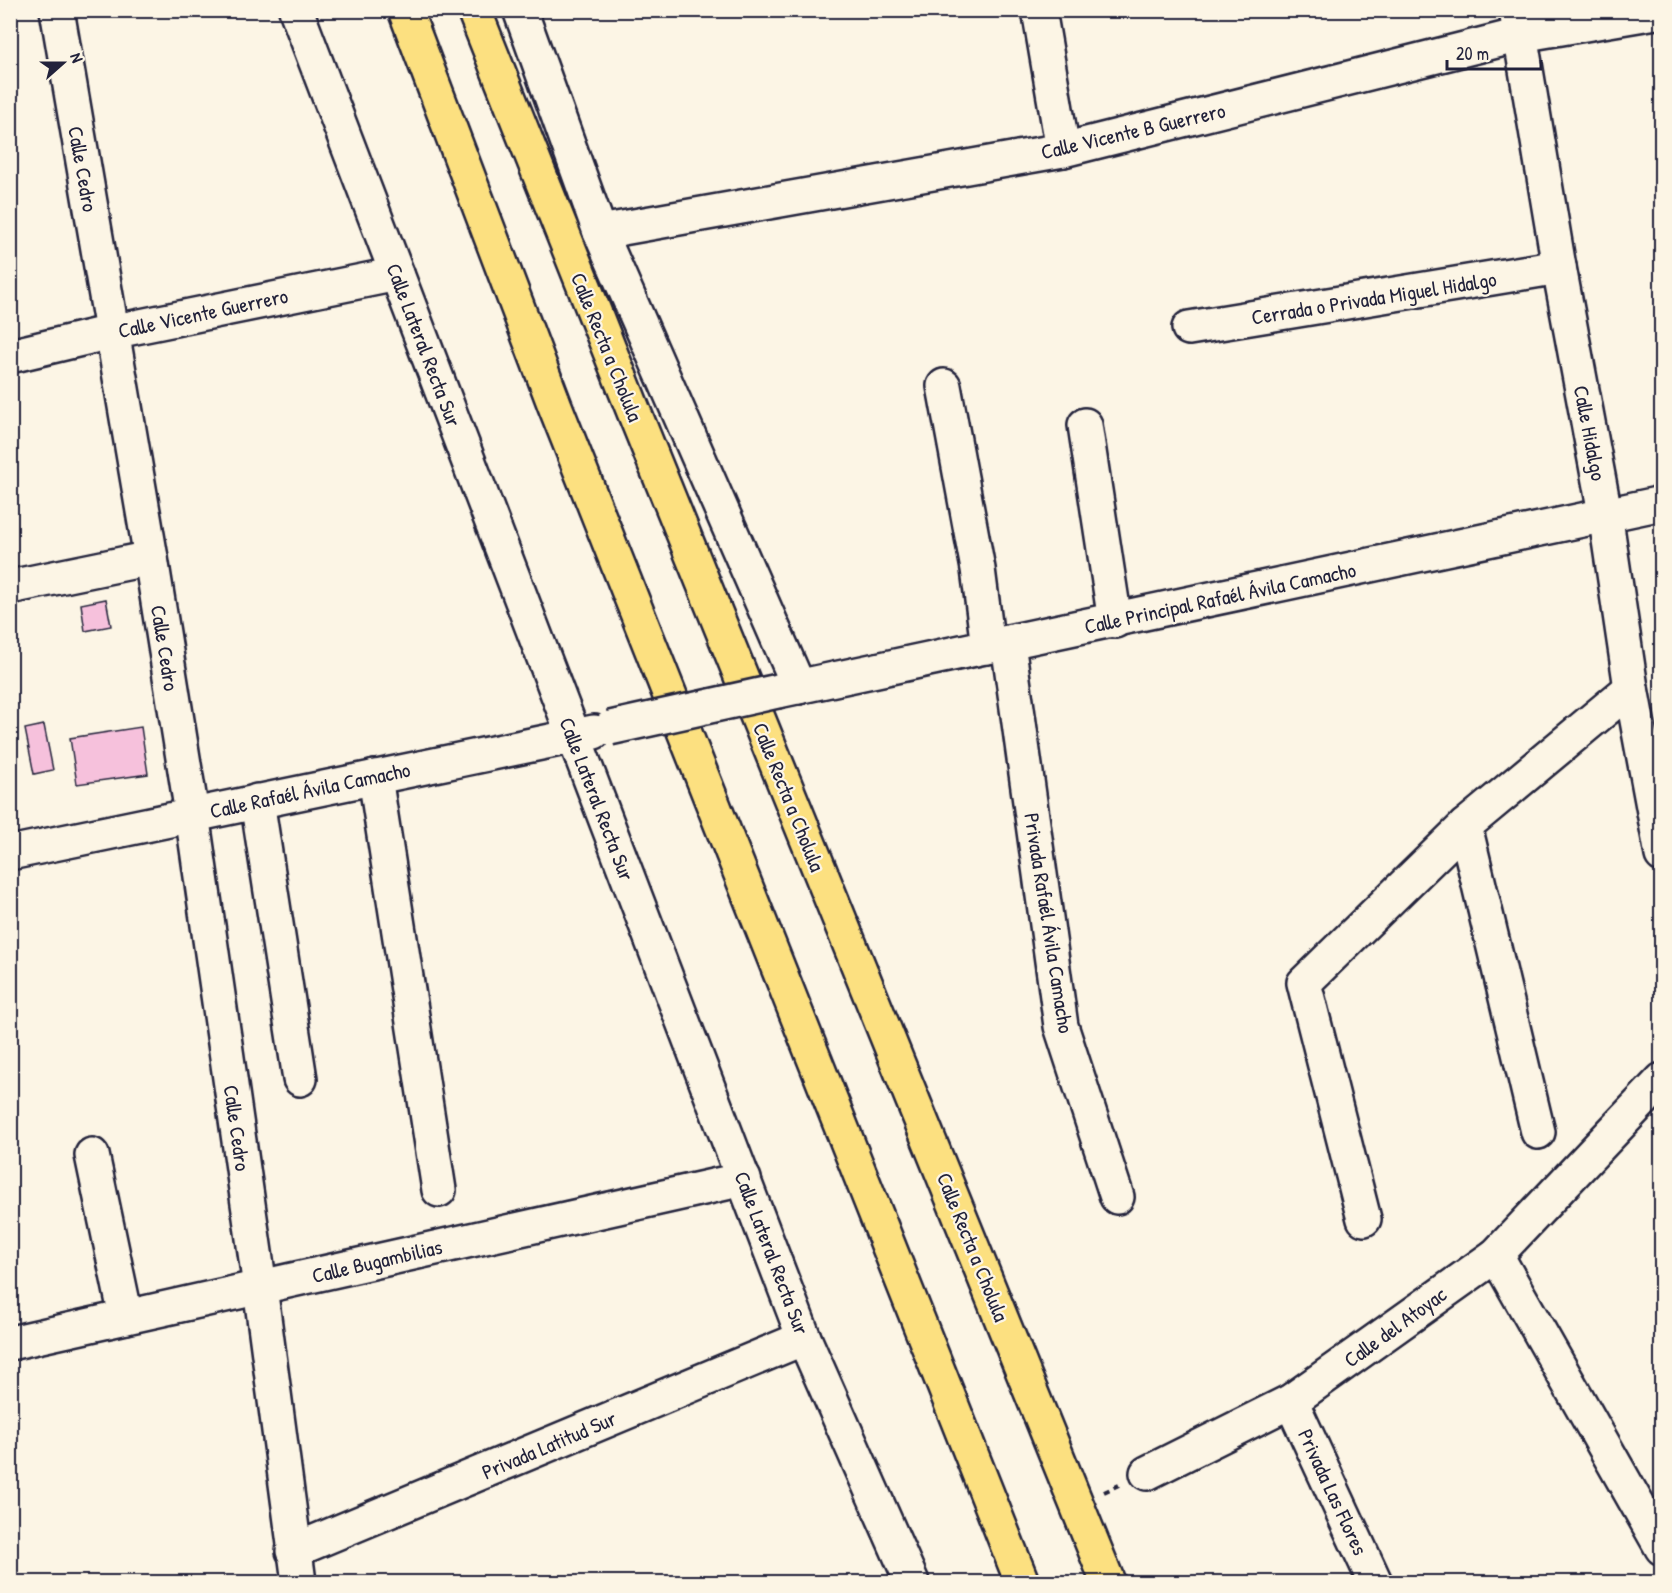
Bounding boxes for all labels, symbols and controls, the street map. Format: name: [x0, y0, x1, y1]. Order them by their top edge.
north arrow: [33, 33, 93, 93]
scale bar: [1447, 33, 1542, 71]
text: 20 m: [1456, 41, 1489, 66]
text: N: [65, 50, 89, 66]
street label: Calle Vicente B Guerrero: [1038, 96, 1228, 166]
street label: Calle Cedro: [61, 124, 105, 214]
street label: Calle Lateral Recta Sur: [380, 259, 468, 431]
street label: Cerrada o Privada Miguel Hidalgo: [1249, 264, 1499, 332]
street label: Calle Recta a Cholula: [564, 268, 650, 426]
street label: Calle Vicente Guerrero: [115, 281, 291, 345]
street label: Calle Hidalgo: [1567, 383, 1613, 483]
street label: Calle Principal Rafaél Ávila Camacho: [1082, 555, 1358, 641]
street label: Calle Cedro: [144, 603, 186, 693]
street label: Calle Lateral Recta Sur: [553, 713, 641, 885]
street label: Calle Recta a Cholula: [746, 718, 832, 876]
street label: Calle Rafaél Ávila Camacho: [207, 755, 413, 825]
street label: Privada Rafaél Ávila Camacho: [1017, 811, 1081, 1035]
street label: Calle Cedro: [217, 1083, 257, 1173]
street label: Calle Lateral Recta Sur: [728, 1167, 816, 1339]
street label: Calle Recta a Cholula: [930, 1168, 1016, 1326]
street label: Calle Bugambilias: [309, 1232, 445, 1290]
street label: Calle del Atoyac: [1338, 1279, 1453, 1374]
street label: Privada Latitud Sur: [477, 1404, 621, 1486]
street label: Privada Las Flores: [1291, 1424, 1375, 1560]

